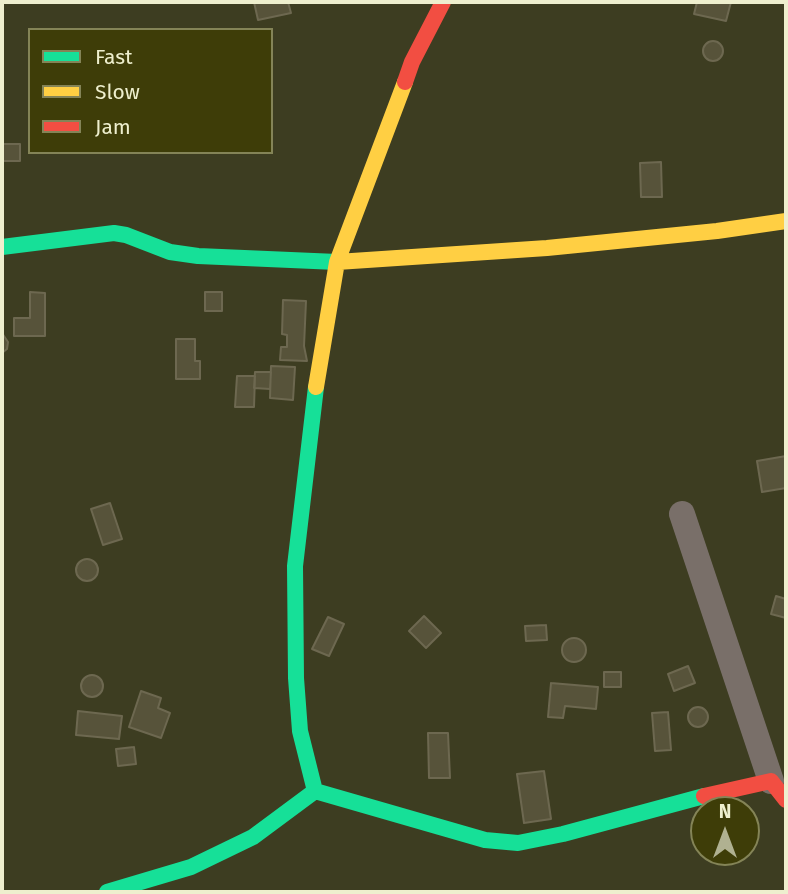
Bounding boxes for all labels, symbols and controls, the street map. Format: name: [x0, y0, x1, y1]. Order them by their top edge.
legend: [28, 28, 273, 154]
text: Fast: [95, 44, 133, 70]
text: Slow: [95, 79, 140, 105]
text: Jam: [95, 114, 131, 140]
north arrow: [690, 796, 760, 866]
text: N: [719, 800, 731, 823]

